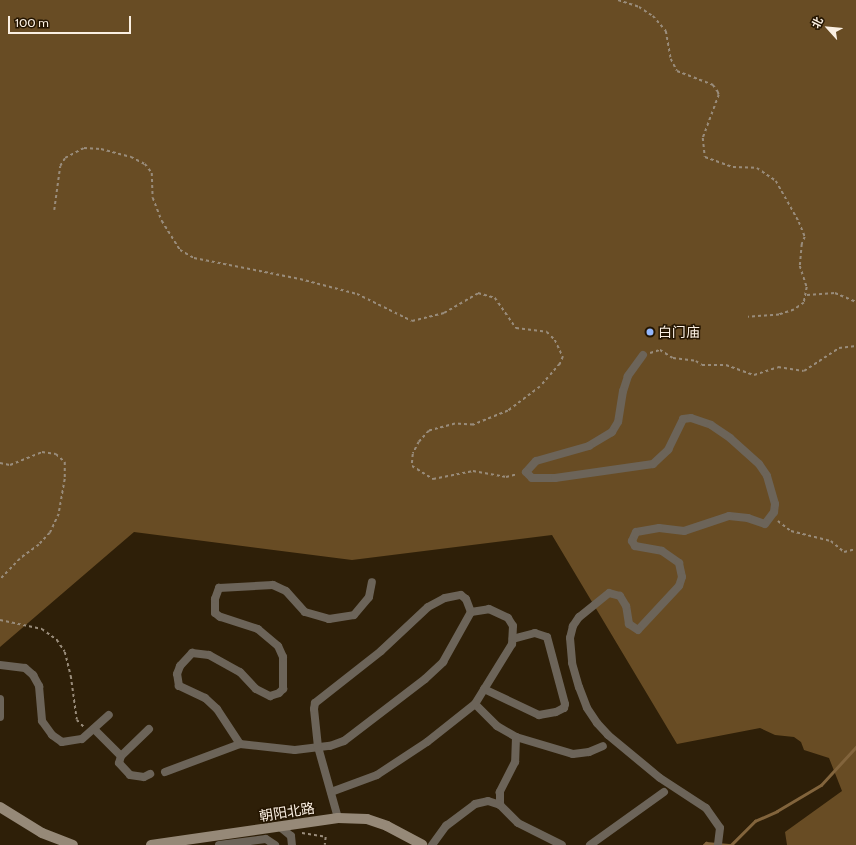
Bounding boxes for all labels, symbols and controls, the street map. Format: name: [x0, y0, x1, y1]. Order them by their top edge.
scale bar: [10, 8, 133, 34]
north arrow: [808, 8, 848, 48]
text: 北: [809, 14, 826, 31]
text: 100 m: [15, 15, 49, 30]
place label: 白门庙: [658, 324, 700, 340]
marker: 白门庙: [645, 327, 655, 337]
street label: 朝阳北路: [258, 799, 316, 825]

